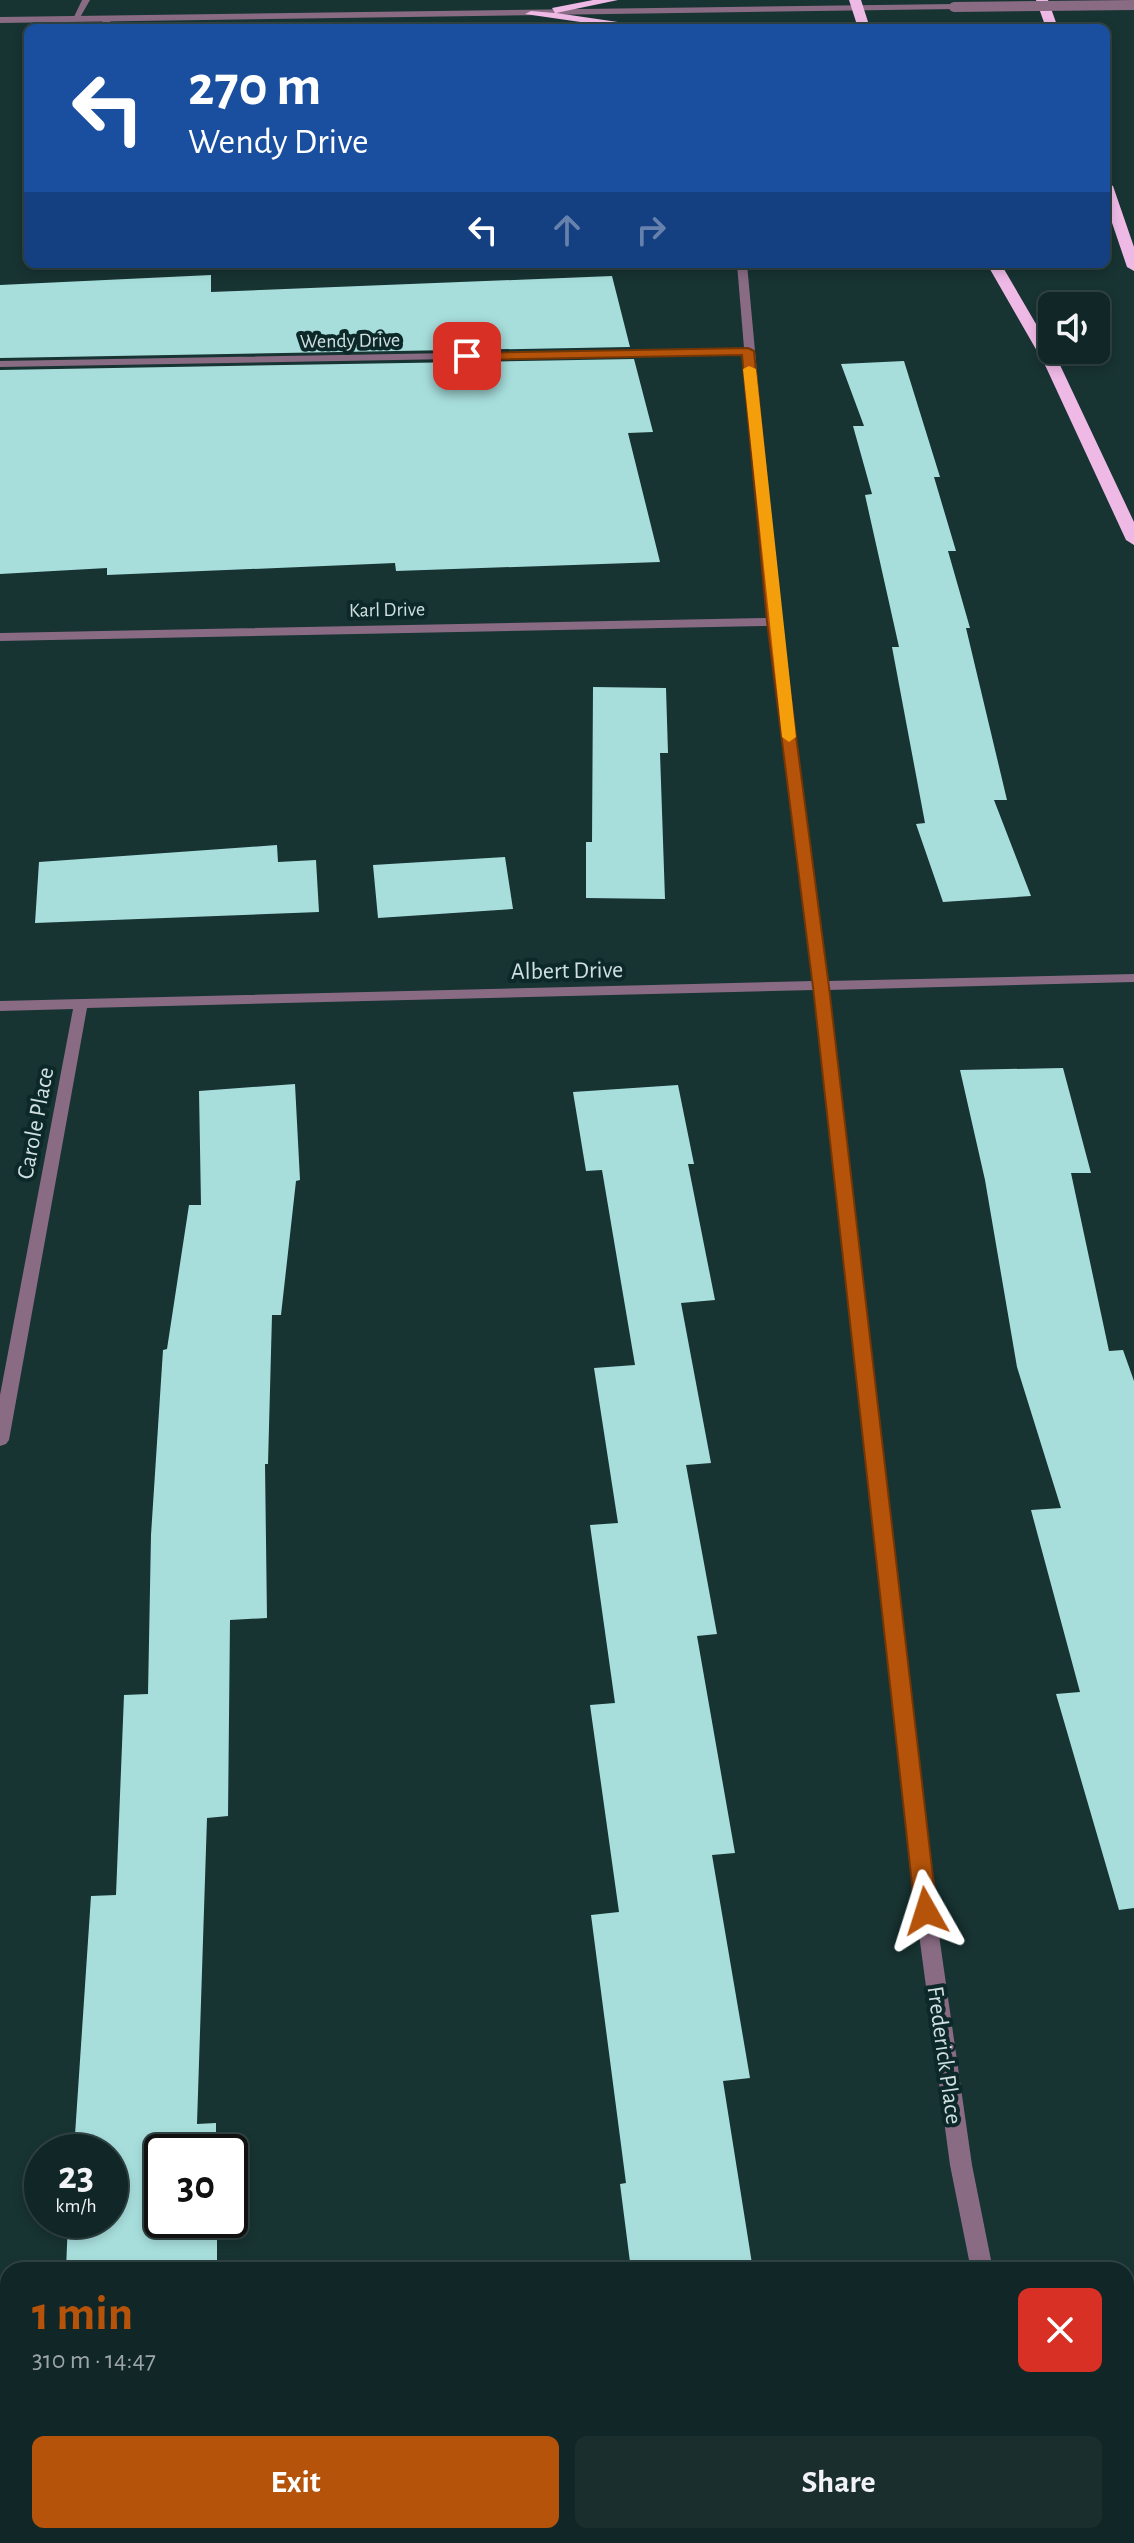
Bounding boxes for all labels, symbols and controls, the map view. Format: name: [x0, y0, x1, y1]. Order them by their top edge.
icon: left: [56, 56, 160, 160]
text: 270 m: [188, 59, 321, 115]
text: Wendy Drive: [188, 124, 369, 160]
icon: left: [461, 208, 505, 252]
icon: ahead: [545, 208, 589, 252]
icon: right: [629, 208, 673, 252]
map controls: [1038, 292, 1110, 364]
button: sound: [1038, 292, 1110, 364]
pin: [433, 322, 501, 390]
street label: Wendy Drive: [300, 330, 400, 352]
icon: arrive: [445, 334, 489, 378]
street label: Karl Drive: [349, 599, 425, 621]
street label: Albert Drive: [511, 958, 623, 984]
street label: Carole Place: [13, 1065, 59, 1181]
position arrow: [884, 1869, 968, 1953]
street label: Frederick Place: [922, 1984, 966, 2126]
speed limit sign: 30: [144, 2134, 248, 2238]
text: 23: [58, 2156, 94, 2196]
text: km/h: [55, 2196, 97, 2216]
button: close: [1018, 2288, 1102, 2372]
text: 1 min: [32, 2291, 133, 2339]
text: 310 m · 14:47: [32, 2347, 156, 2373]
button: Exit: [32, 2436, 559, 2528]
button: Share: [575, 2436, 1102, 2528]

